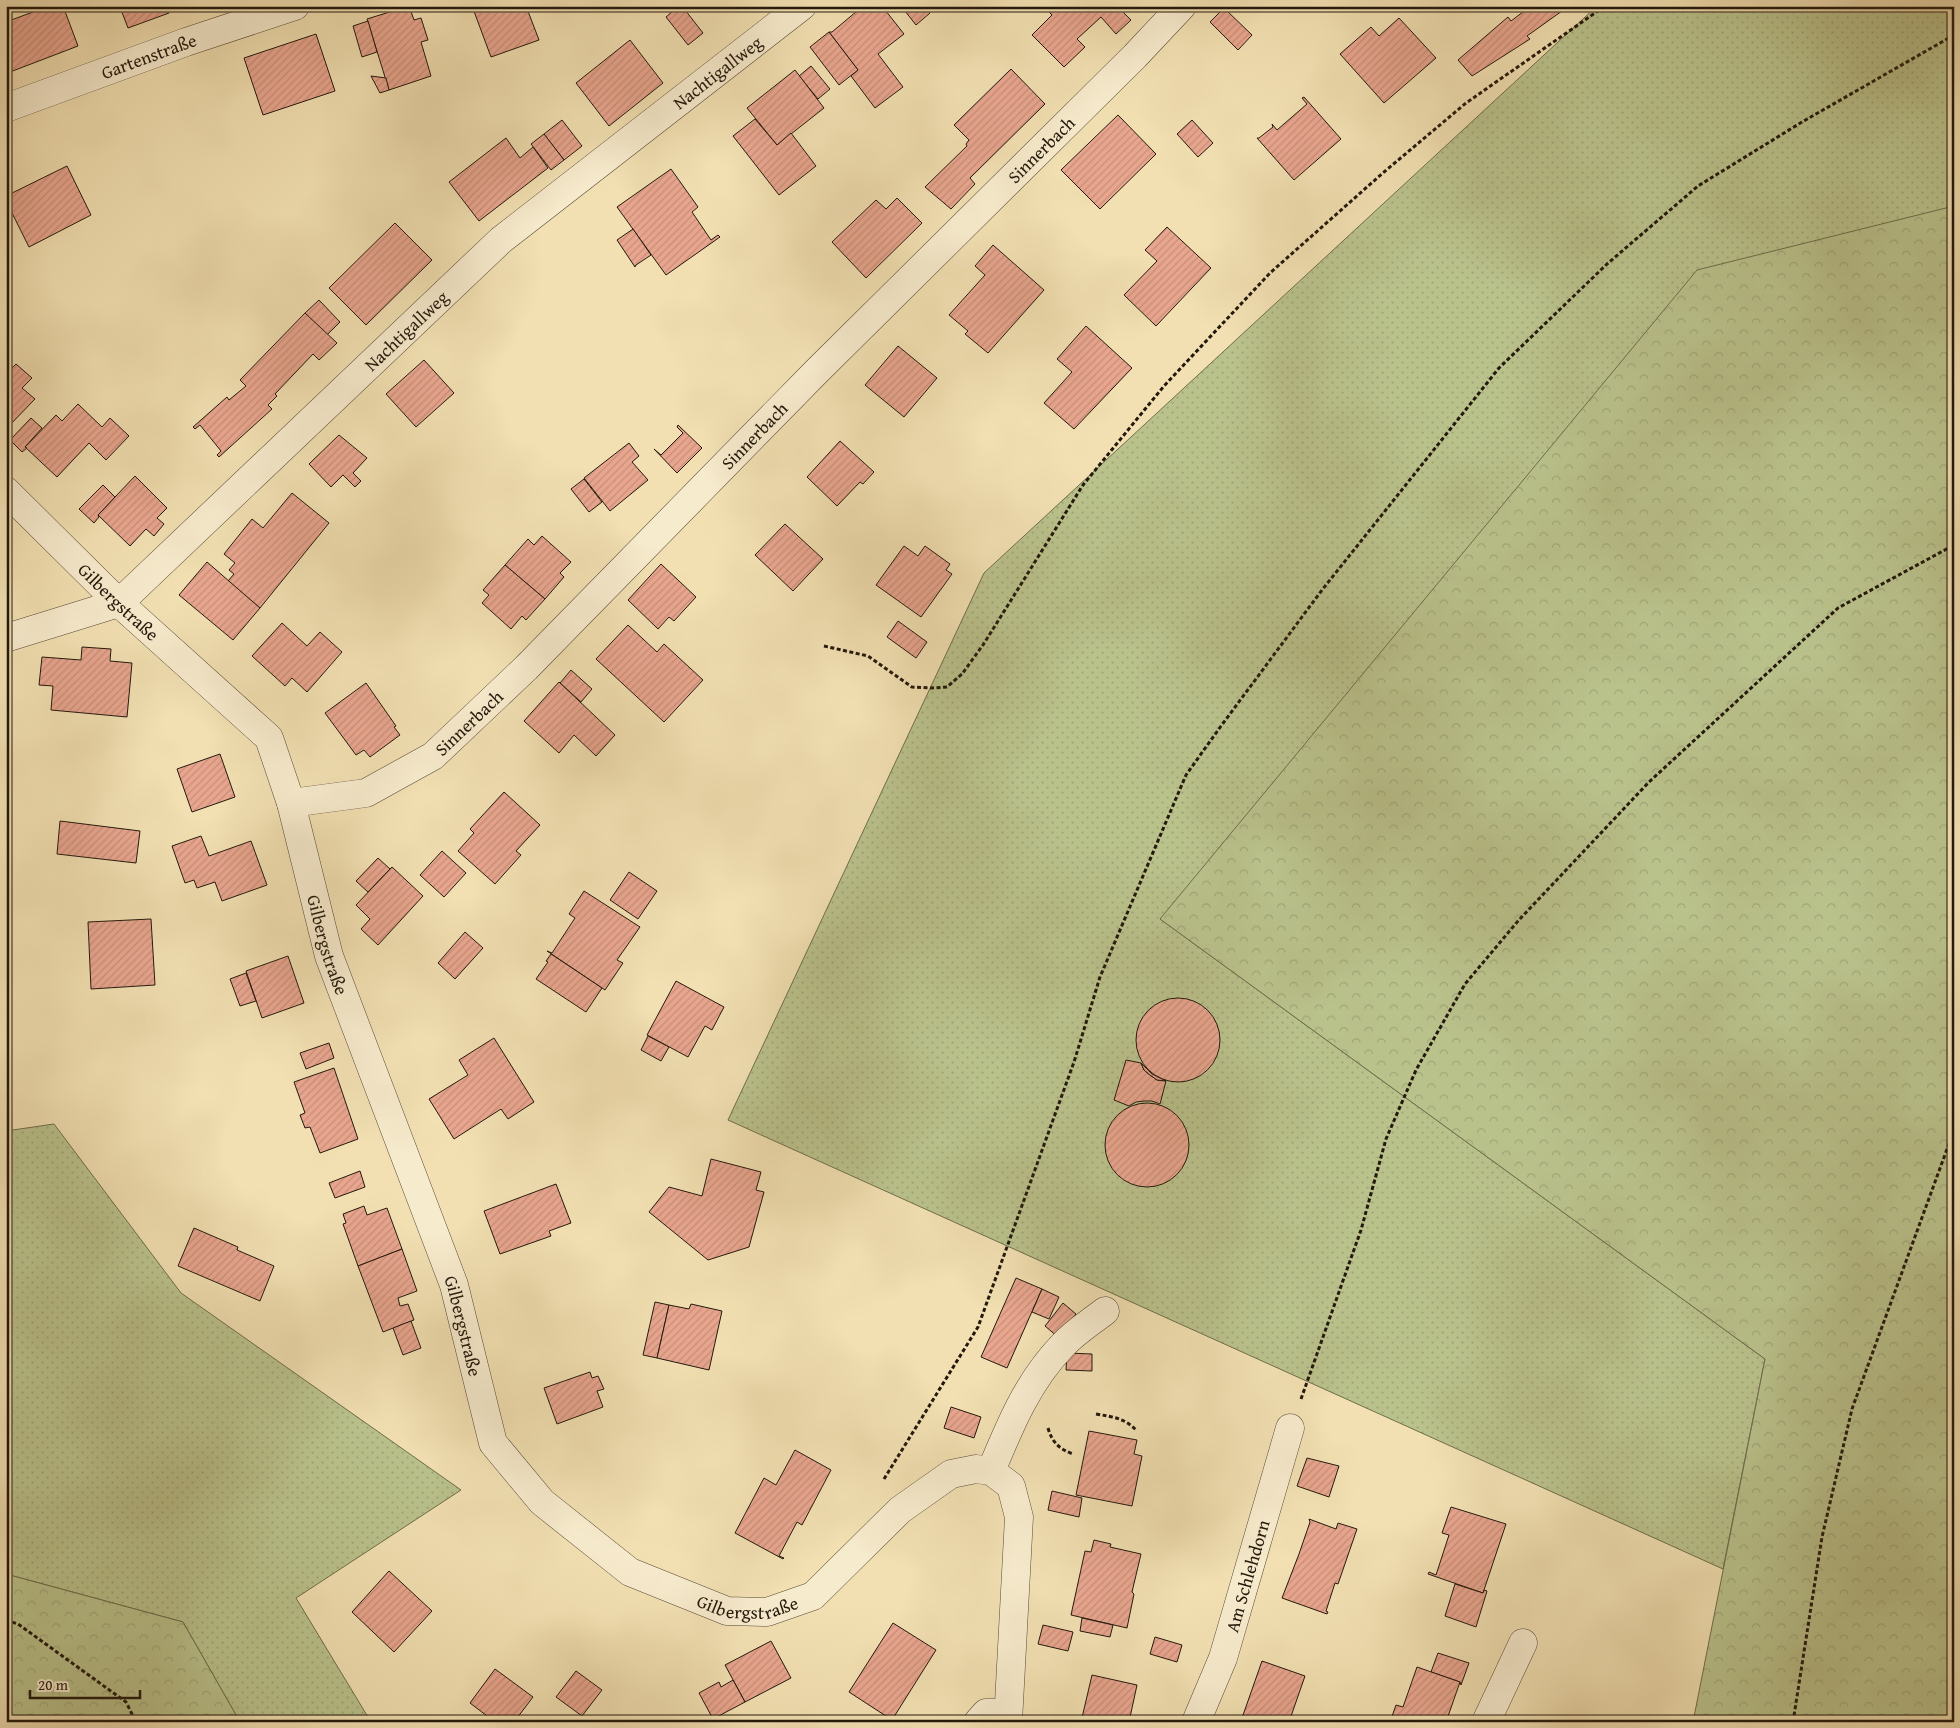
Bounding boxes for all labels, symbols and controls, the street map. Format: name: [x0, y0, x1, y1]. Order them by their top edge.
street label: Gartenstraße: [97, 26, 200, 86]
street label: Nachtigallweg: [667, 28, 768, 115]
street label: Sinnerbach: [1001, 110, 1081, 189]
street label: Nachtigallweg: [358, 284, 454, 377]
street label: Sinnerbach: [714, 395, 794, 475]
street label: Gilbergstraße: [72, 556, 166, 647]
street label: Sinnerbach: [428, 683, 509, 762]
street label: Gilbergstraße: [301, 892, 356, 999]
street label: Gilbergstraße: [438, 1271, 490, 1379]
street label: Am Schlehdorn: [1218, 1516, 1276, 1635]
street label: Gilbergstraße: [693, 1587, 802, 1626]
scale bar: [30, 1668, 140, 1700]
text: 20 m: [38, 1674, 69, 1695]

